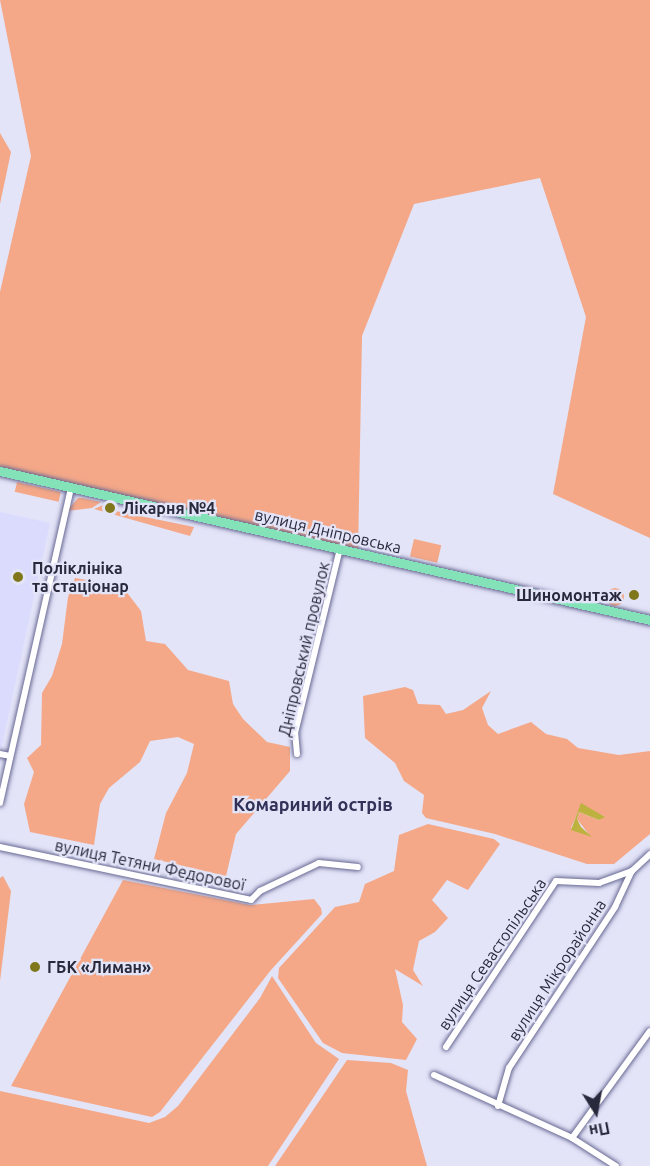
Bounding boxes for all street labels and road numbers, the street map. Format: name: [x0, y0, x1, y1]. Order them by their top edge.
street label: вулиця Дніпровська: [253, 505, 403, 557]
street label: Дніпровський провулок: [275, 560, 333, 738]
street label: вулиця Тетяни Федорової: [53, 835, 247, 895]
street label: вулиця Севастопільська: [434, 874, 550, 1034]
street label: вулиця Мікрорайонна: [504, 896, 610, 1044]

